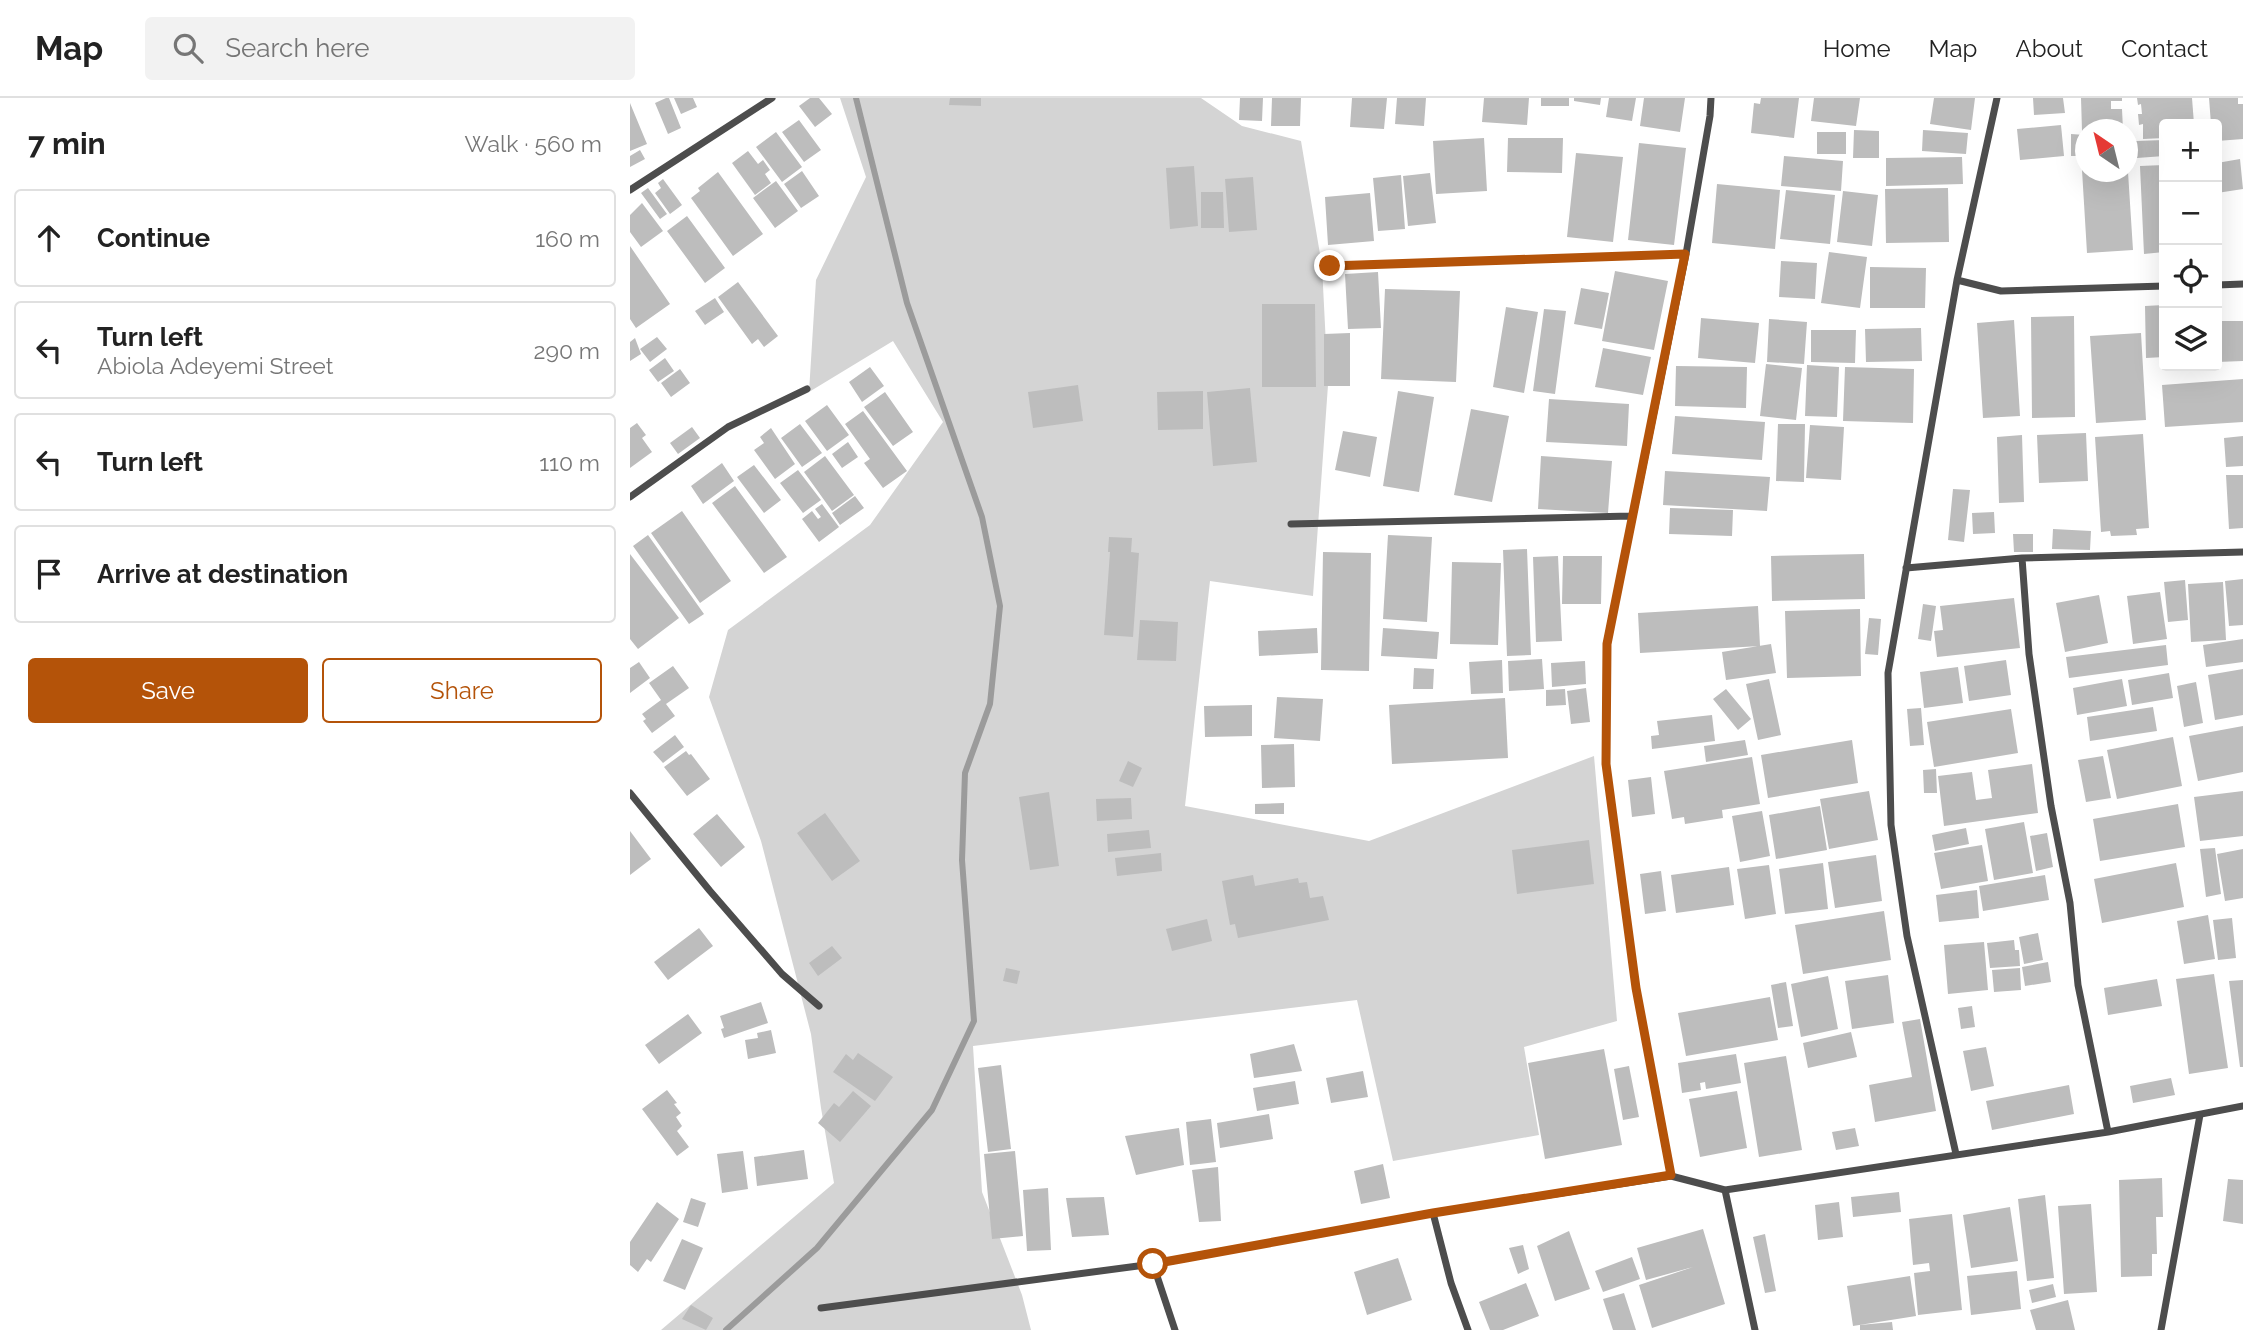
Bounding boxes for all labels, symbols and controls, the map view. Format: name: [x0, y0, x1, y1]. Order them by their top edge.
search box: [145, 17, 635, 80]
text: Map: [35, 29, 103, 68]
icon: search: [169, 29, 207, 67]
text: Search here: [225, 33, 370, 63]
text: Home: [1823, 34, 1891, 63]
text: Map: [1929, 34, 1977, 63]
text: About: [2015, 34, 2083, 63]
text: Contact: [2121, 34, 2208, 63]
north arrow: [2075, 119, 2138, 182]
map controls: [2159, 119, 2222, 371]
button: +: [2159, 119, 2222, 182]
text: 7 min: [28, 126, 106, 161]
text: Walk · 560 m: [465, 130, 602, 157]
button: −: [2159, 182, 2222, 245]
icon: ahead: [30, 219, 68, 257]
text: Continue: [97, 223, 210, 253]
text: 160 m: [535, 225, 600, 252]
button: locate: [2159, 245, 2222, 308]
route end: [1314, 250, 1345, 281]
button: layers: [2159, 308, 2222, 371]
text: Turn left: [97, 322, 203, 352]
icon: left: [30, 331, 68, 369]
text: 290 m: [533, 337, 600, 364]
text: Abiola Adeyemi Street: [97, 352, 333, 379]
icon: left: [30, 443, 68, 481]
text: Turn left: [97, 447, 203, 477]
text: 110 m: [539, 449, 600, 476]
icon: arrive: [30, 555, 68, 593]
text: Arrive at destination: [97, 559, 348, 589]
button: Save: [28, 658, 308, 723]
button: Share: [322, 658, 602, 723]
route start: [1137, 1248, 1168, 1279]

